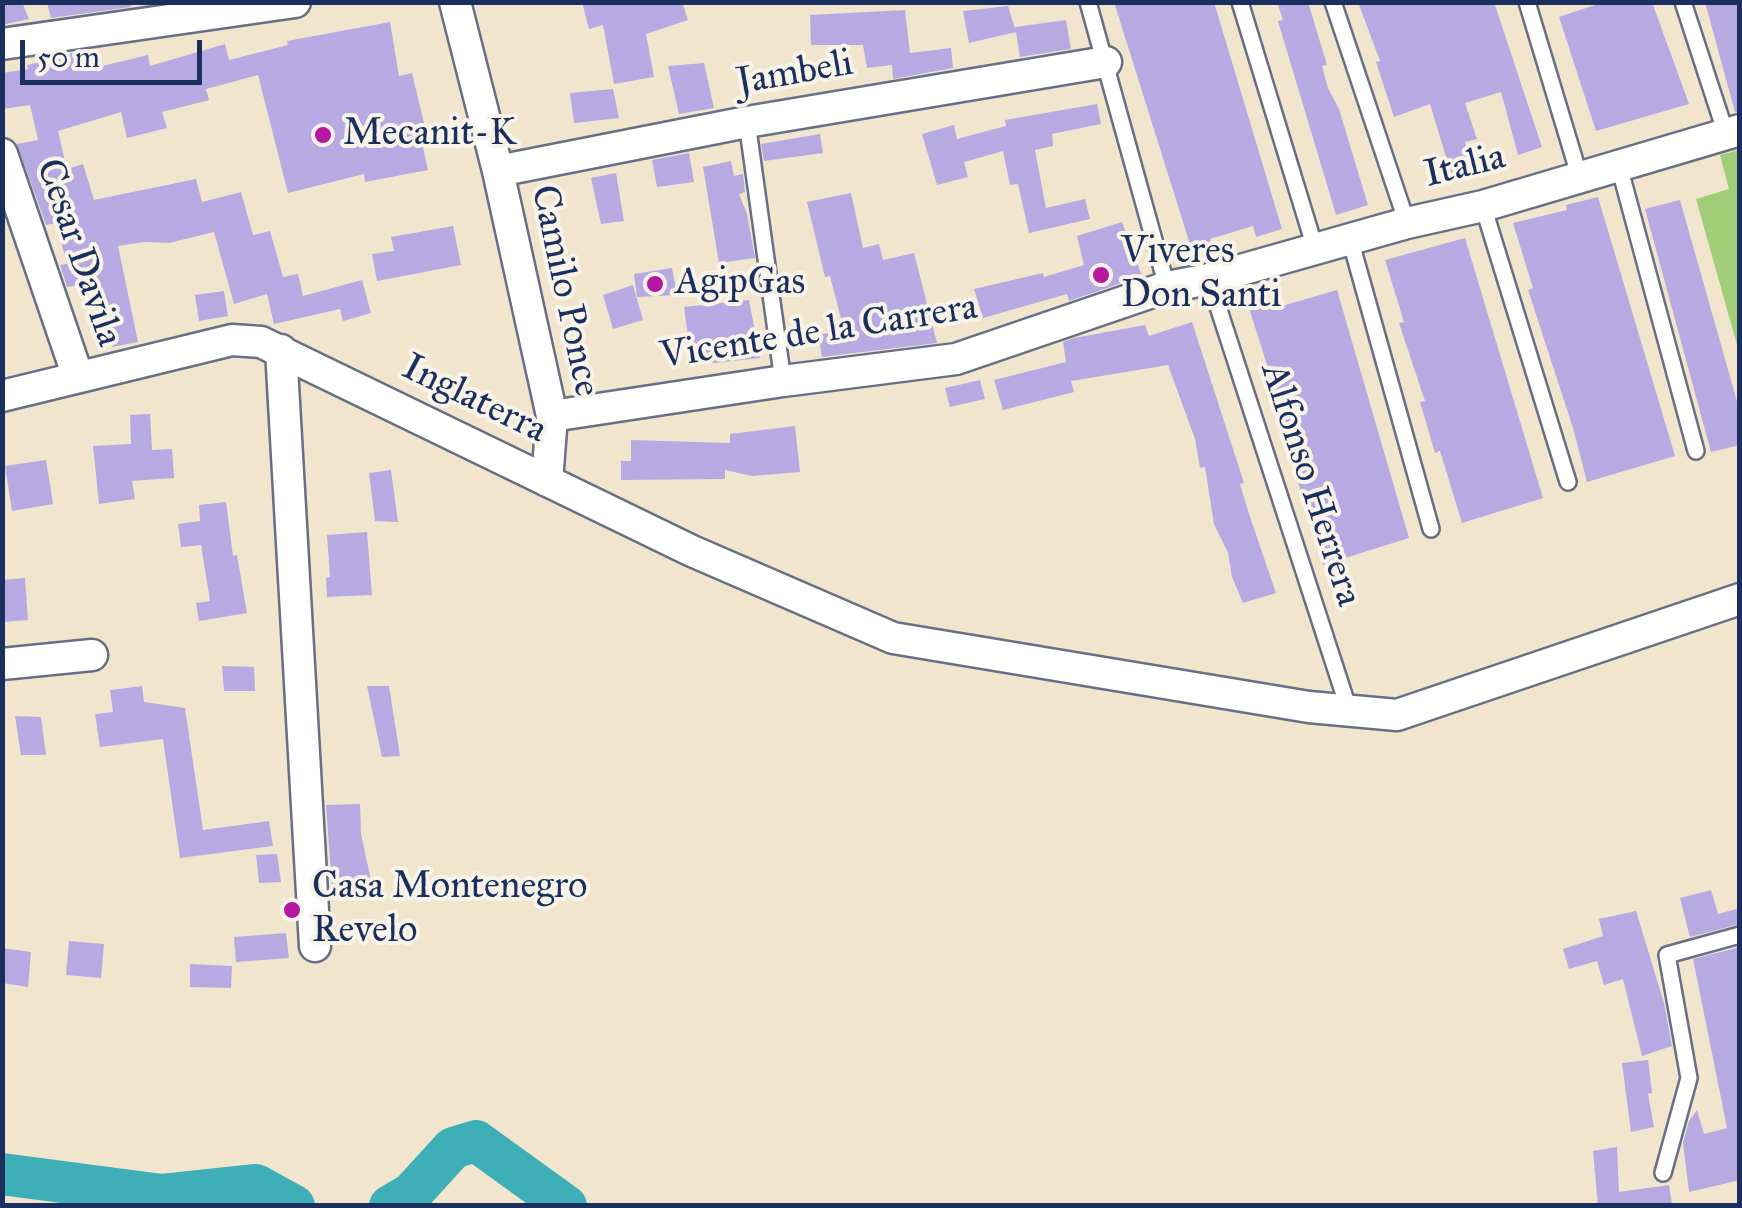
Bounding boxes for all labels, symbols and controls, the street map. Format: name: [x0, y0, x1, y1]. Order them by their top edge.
scale bar: [25, 20, 208, 82]
text: 50 m: [37, 39, 100, 75]
street label: Jambeli: [733, 41, 857, 107]
place label: Mecanit-K: [343, 112, 517, 158]
marker: Mecanit-K: [312, 124, 334, 146]
street label: Italia: [1420, 135, 1510, 199]
street label: Cesar Davila: [25, 153, 131, 353]
street label: Camilo Ponce: [519, 181, 609, 401]
place label: Viveres Don Santi: [1121, 230, 1281, 320]
place label: AgipGas: [675, 261, 805, 307]
marker: Viveres Don Santi: [1090, 264, 1112, 286]
marker: AgipGas: [644, 273, 666, 295]
street label: Vicente de la Carrera: [657, 285, 981, 381]
street label: Inglaterra: [394, 346, 554, 454]
street label: Alfonso Herrera: [1249, 358, 1371, 612]
place label: Casa Montenegro Revelo: [312, 865, 587, 954]
marker: Casa Montenegro Revelo: [281, 899, 303, 921]

